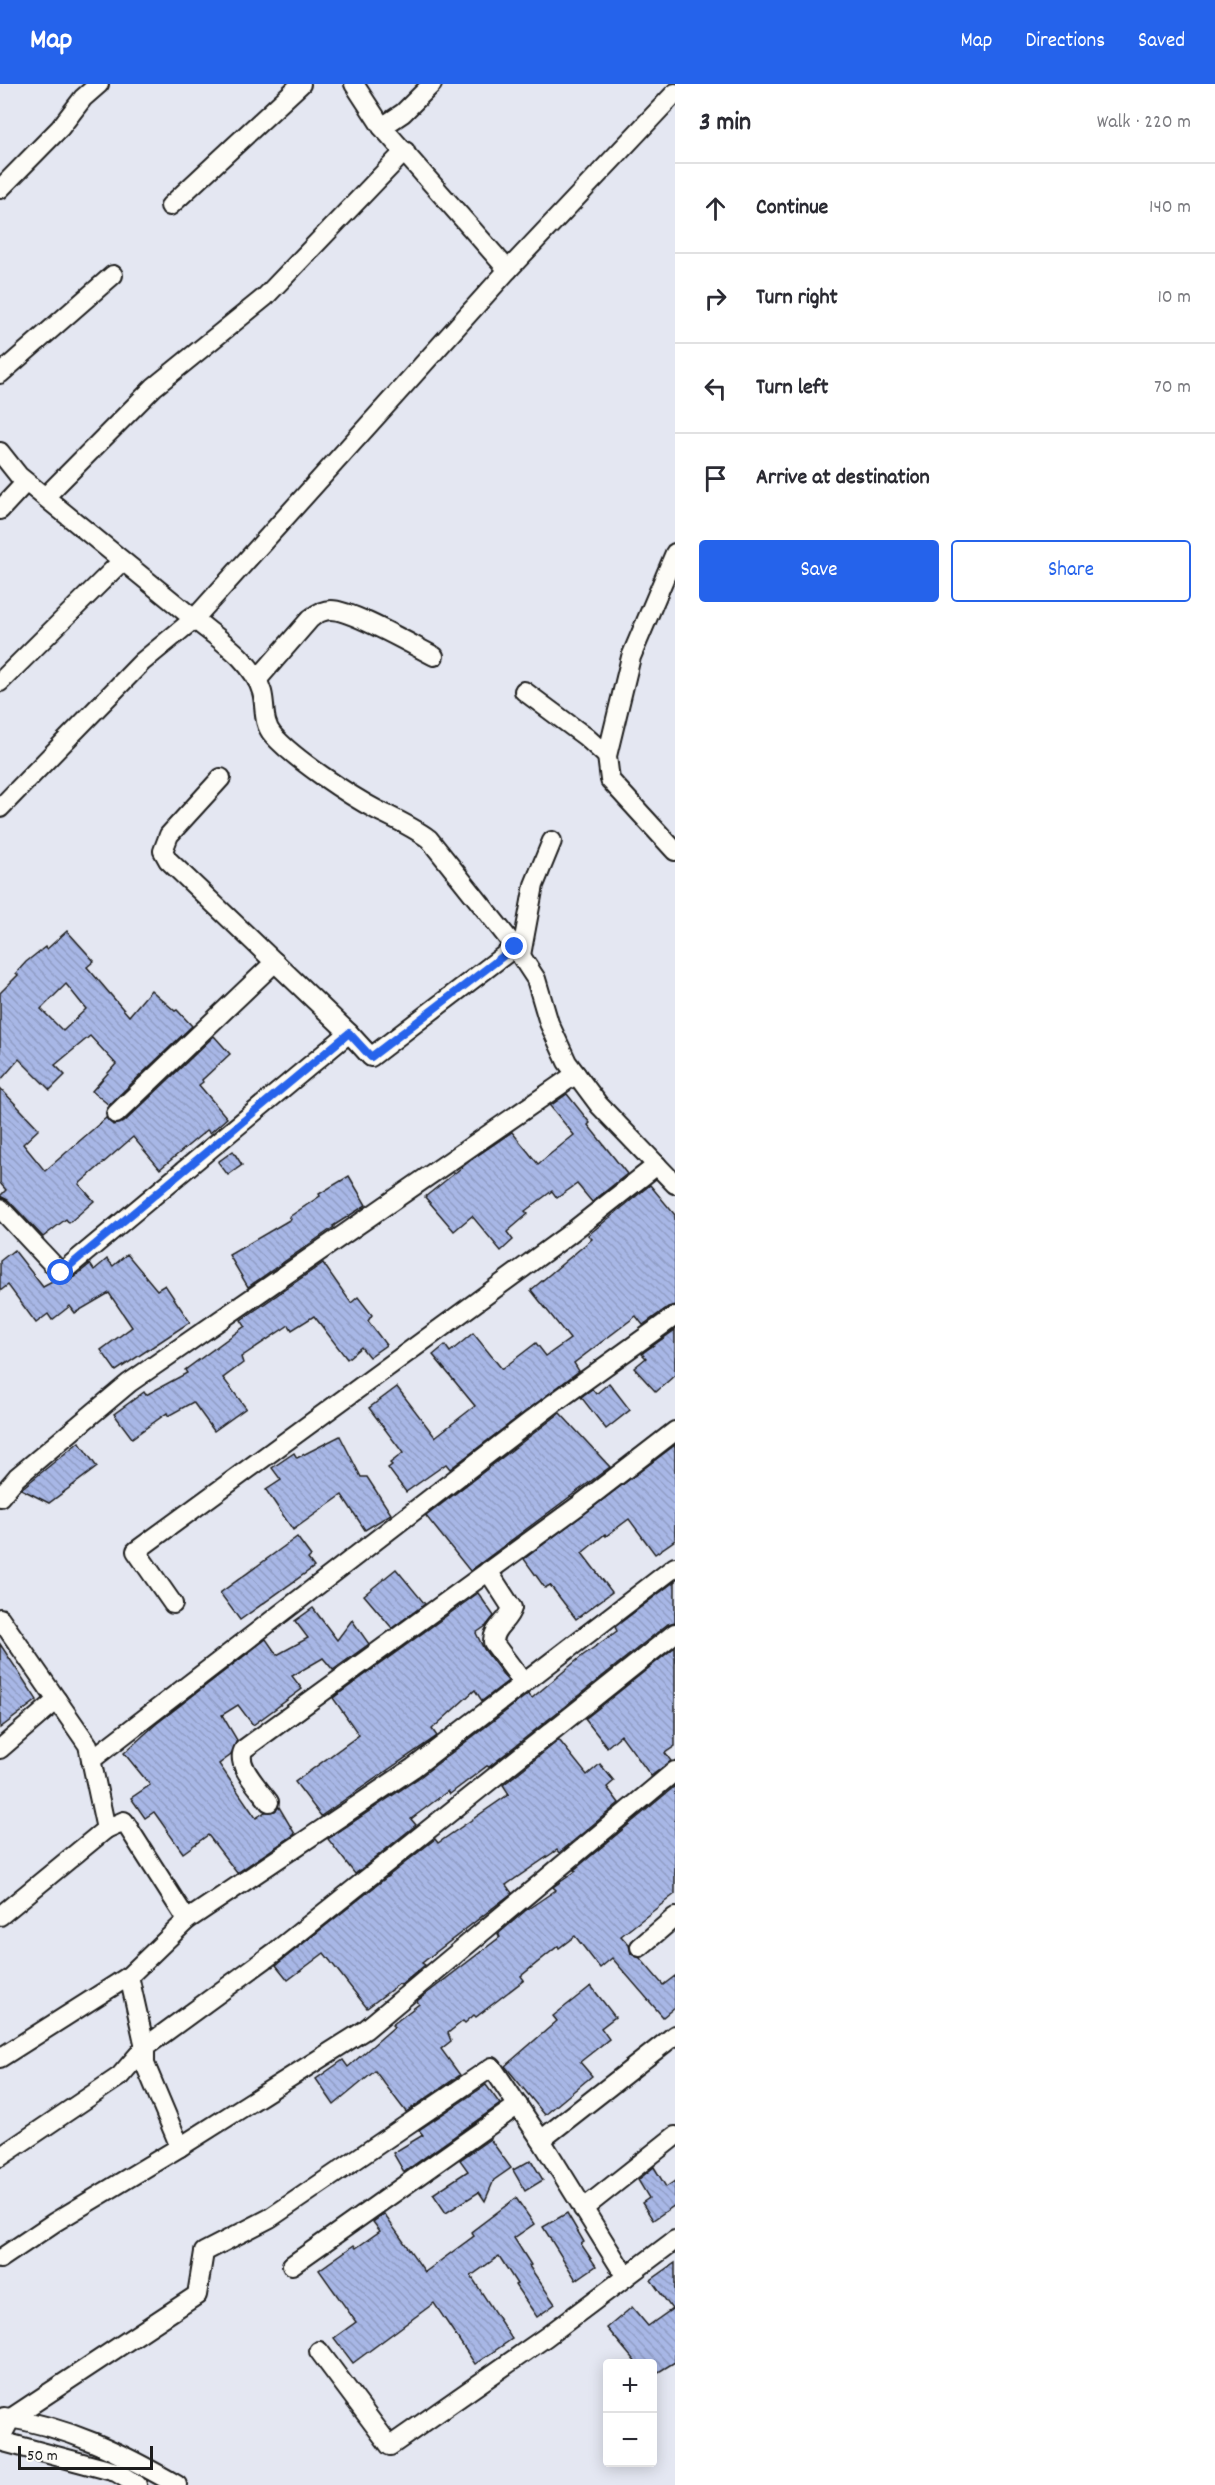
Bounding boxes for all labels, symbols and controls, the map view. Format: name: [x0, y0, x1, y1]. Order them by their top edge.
text: Map: [30, 22, 72, 62]
text: Map: [961, 27, 992, 57]
text: Directions: [1025, 27, 1105, 57]
text: Saved: [1138, 27, 1185, 57]
text: 3 min: [699, 105, 751, 142]
text: Walk · 220 m: [1097, 109, 1191, 137]
icon: ahead: [699, 192, 732, 225]
text: Continue: [756, 193, 828, 224]
text: 140 m: [1149, 194, 1191, 222]
icon: right: [699, 282, 732, 315]
text: Turn right: [756, 283, 838, 314]
text: 10 m: [1157, 284, 1191, 312]
icon: left: [699, 372, 732, 405]
text: Turn left: [756, 373, 828, 404]
text: 70 m: [1154, 374, 1191, 402]
icon: arrive: [699, 462, 732, 495]
text: Arrive at destination: [756, 463, 930, 494]
button: Save: [699, 540, 939, 602]
button: Share: [951, 540, 1191, 602]
route end: [501, 933, 527, 959]
route start: [47, 1259, 73, 1285]
map controls: [603, 2359, 657, 2467]
button: +: [603, 2359, 657, 2413]
button: −: [603, 2413, 657, 2467]
scale bar: [18, 2443, 153, 2470]
text: 50 m: [27, 2445, 58, 2468]

